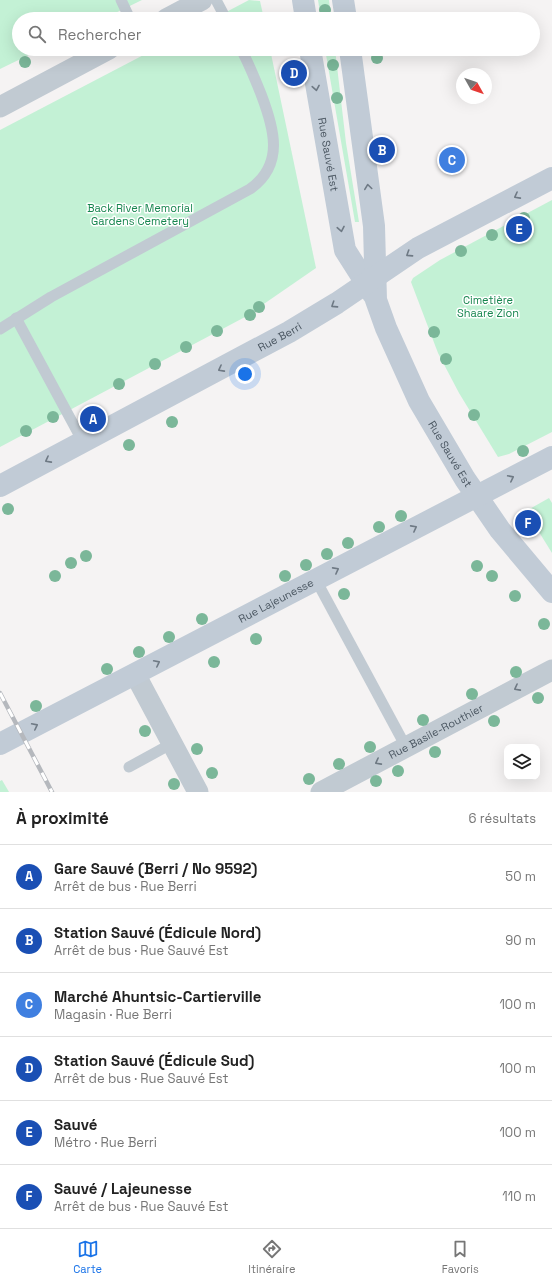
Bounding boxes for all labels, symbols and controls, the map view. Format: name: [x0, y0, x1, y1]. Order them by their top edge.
search box: [12, 12, 540, 56]
icon: search: [26, 23, 48, 45]
text: Rechercher: [58, 25, 141, 44]
pin: D: [281, 58, 307, 88]
north arrow: [456, 68, 492, 104]
one-way arrow: [311, 84, 320, 91]
street label: Rue Sauvé Est: [315, 116, 342, 192]
pin: B: [369, 135, 395, 165]
pin: C: [439, 145, 465, 175]
one-way arrow: [364, 184, 373, 190]
one-way arrow: [514, 191, 522, 198]
park label: Back River Memorial Gardens Cemetery: [87, 201, 193, 228]
pin: E: [506, 214, 532, 244]
one-way arrow: [336, 225, 344, 232]
one-way arrow: [406, 249, 413, 256]
park label: Cimetière Shaare Zion: [457, 293, 519, 320]
one-way arrow: [331, 301, 338, 308]
street label: Rue Berri: [255, 319, 304, 354]
one-way arrow: [217, 364, 225, 372]
your location: [235, 364, 255, 384]
pin: A: [80, 404, 106, 434]
street label: Rue Sauvé Est: [425, 418, 475, 490]
one-way arrow: [45, 456, 52, 463]
one-way arrow: [507, 475, 514, 483]
pin: F: [515, 508, 541, 538]
one-way arrow: [410, 525, 417, 533]
one-way arrow: [331, 567, 339, 575]
street label: Rue Lajeunesse: [236, 575, 316, 626]
one-way arrow: [153, 660, 160, 668]
one-way arrow: [514, 684, 522, 691]
street label: Rue Basile-Routhier: [386, 701, 486, 762]
one-way arrow: [30, 723, 38, 731]
map controls: [504, 744, 540, 780]
button: layers: [504, 744, 540, 780]
one-way arrow: [374, 757, 382, 765]
text: À proximité: [16, 807, 109, 829]
text: 6 résultats: [469, 810, 536, 827]
text: Gare Sauvé (Berri / No 9592): [54, 859, 257, 878]
text: A: [25, 868, 33, 885]
text: 50 m: [505, 868, 536, 885]
text: Arrêt de bus · Rue Berri: [54, 878, 197, 895]
text: Station Sauvé (Édicule Nord): [54, 923, 261, 942]
text: B: [25, 932, 33, 949]
text: 90 m: [505, 932, 536, 949]
text: Arrêt de bus · Rue Sauvé Est: [54, 942, 228, 959]
text: Marché Ahuntsic-Cartierville: [54, 987, 261, 1006]
text: C: [25, 996, 33, 1013]
text: 100 m: [499, 996, 536, 1013]
text: Magasin · Rue Berri: [54, 1006, 172, 1023]
text: Station Sauvé (Édicule Sud): [54, 1051, 254, 1070]
text: D: [25, 1060, 33, 1077]
text: 100 m: [499, 1060, 536, 1077]
text: Arrêt de bus · Rue Sauvé Est: [54, 1070, 228, 1087]
text: Sauvé: [54, 1115, 97, 1134]
text: E: [25, 1124, 33, 1141]
text: 100 m: [499, 1124, 536, 1141]
text: Métro · Rue Berri: [54, 1134, 157, 1151]
text: Sauvé / Lajeunesse: [54, 1179, 192, 1198]
text: F: [26, 1188, 32, 1205]
text: 110 m: [502, 1188, 536, 1205]
text: Arrêt de bus · Rue Sauvé Est: [54, 1198, 228, 1215]
tab: Carte: [73, 1238, 102, 1276]
tab: Itinéraire: [248, 1238, 296, 1276]
tab: Favoris: [442, 1238, 479, 1276]

